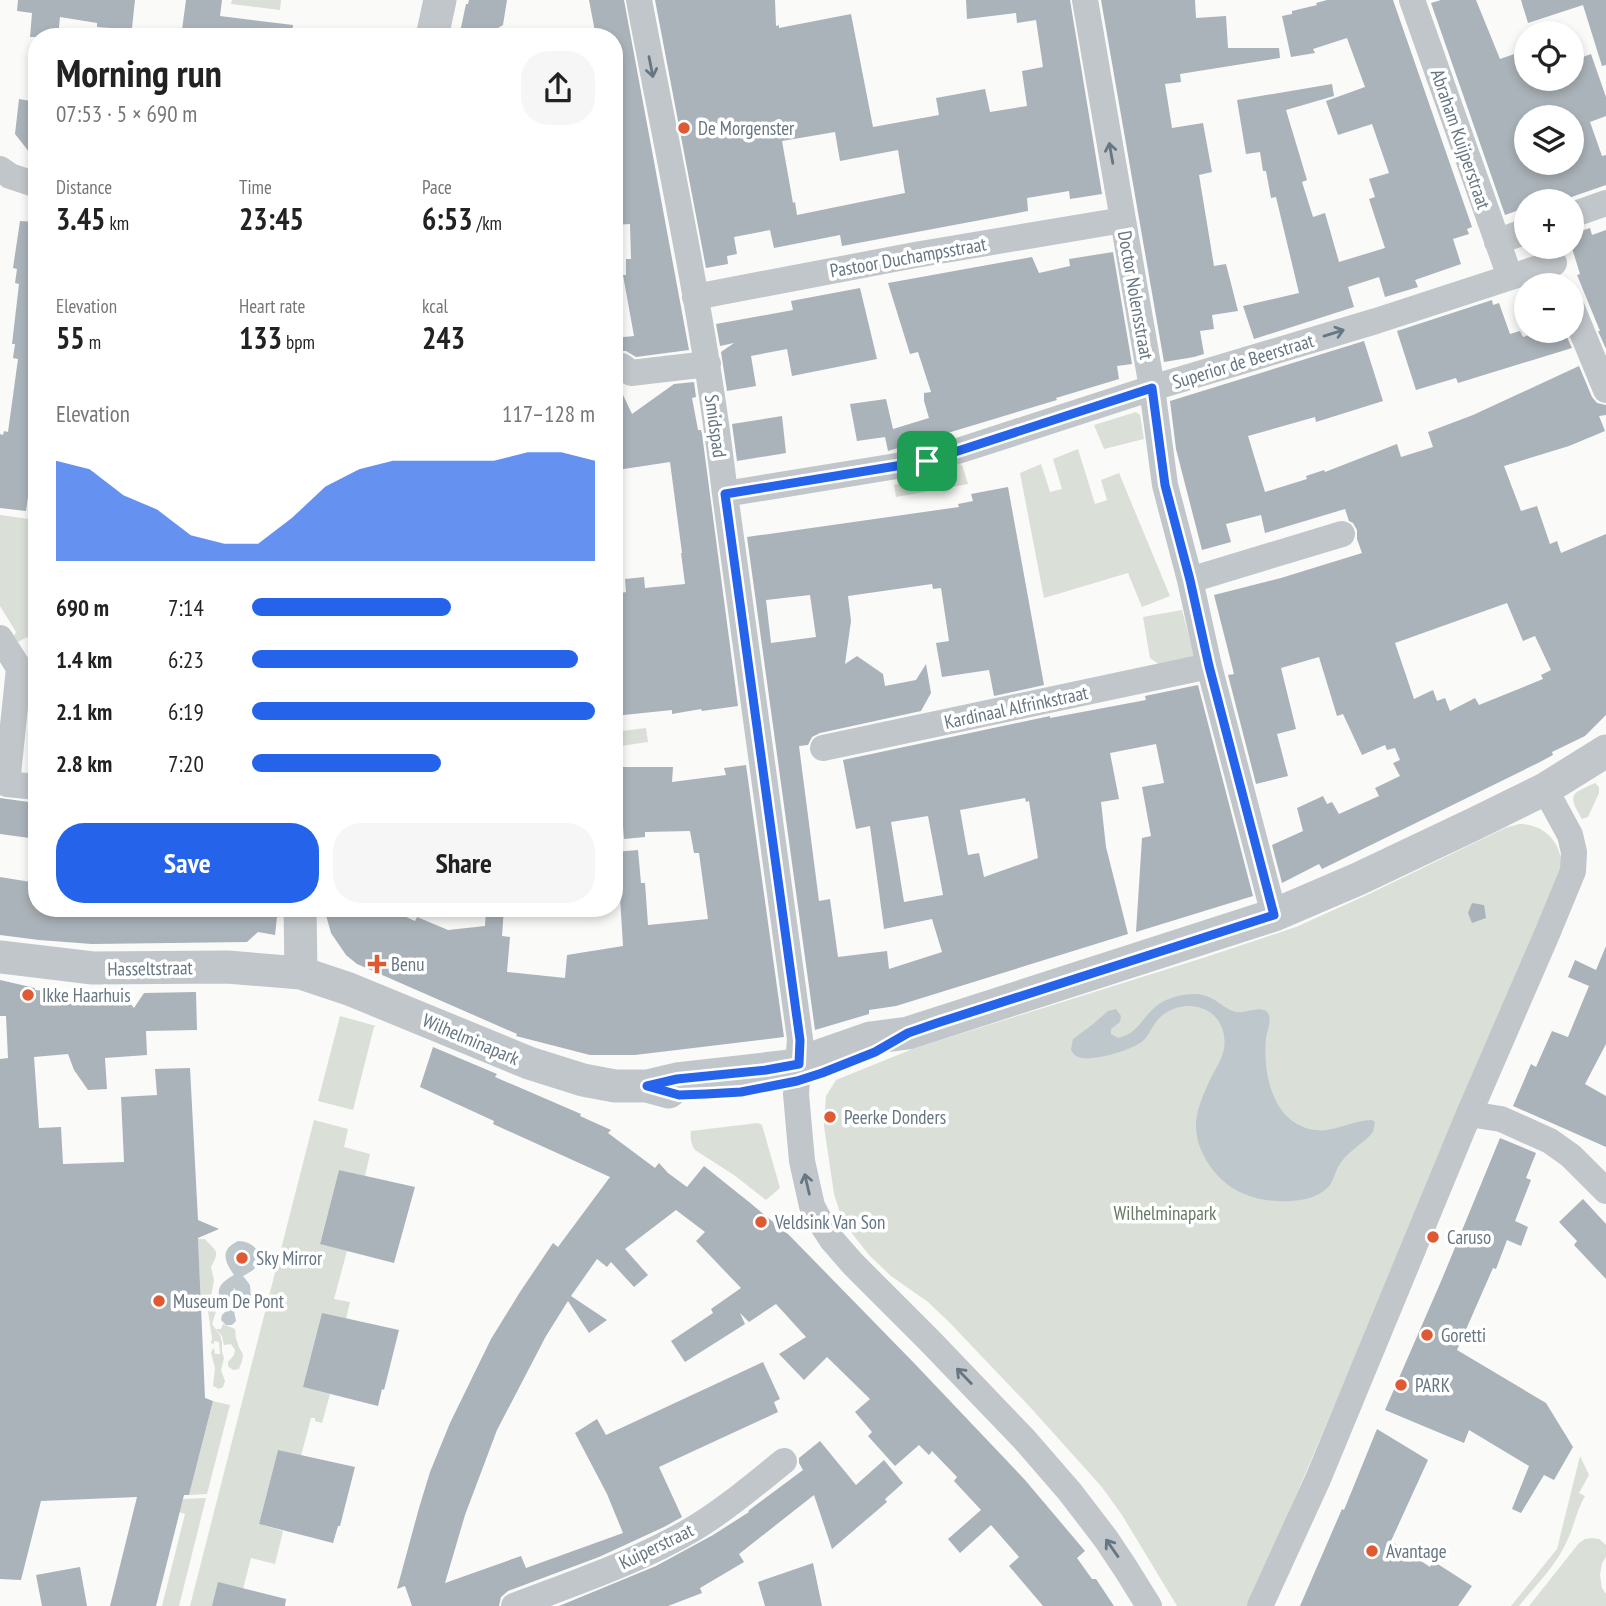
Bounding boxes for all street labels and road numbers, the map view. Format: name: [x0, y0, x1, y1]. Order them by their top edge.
street label: Abraham Kuijperstraat: [1426, 66, 1496, 213]
street label: Doctor Nolensstraat: [1113, 229, 1159, 362]
street label: Pastoor Duchampsstraat: [828, 231, 989, 283]
street label: Superior de Beerstraat: [1170, 328, 1317, 394]
street label: Smidspad: [700, 393, 732, 459]
street label: Kardinaal Alfrinkstraat: [942, 680, 1091, 734]
street label: Hasseltstraat: [107, 955, 194, 981]
street label: Wilhelminapark: [419, 1008, 524, 1070]
street label: Kuiperstraat: [615, 1517, 698, 1574]

